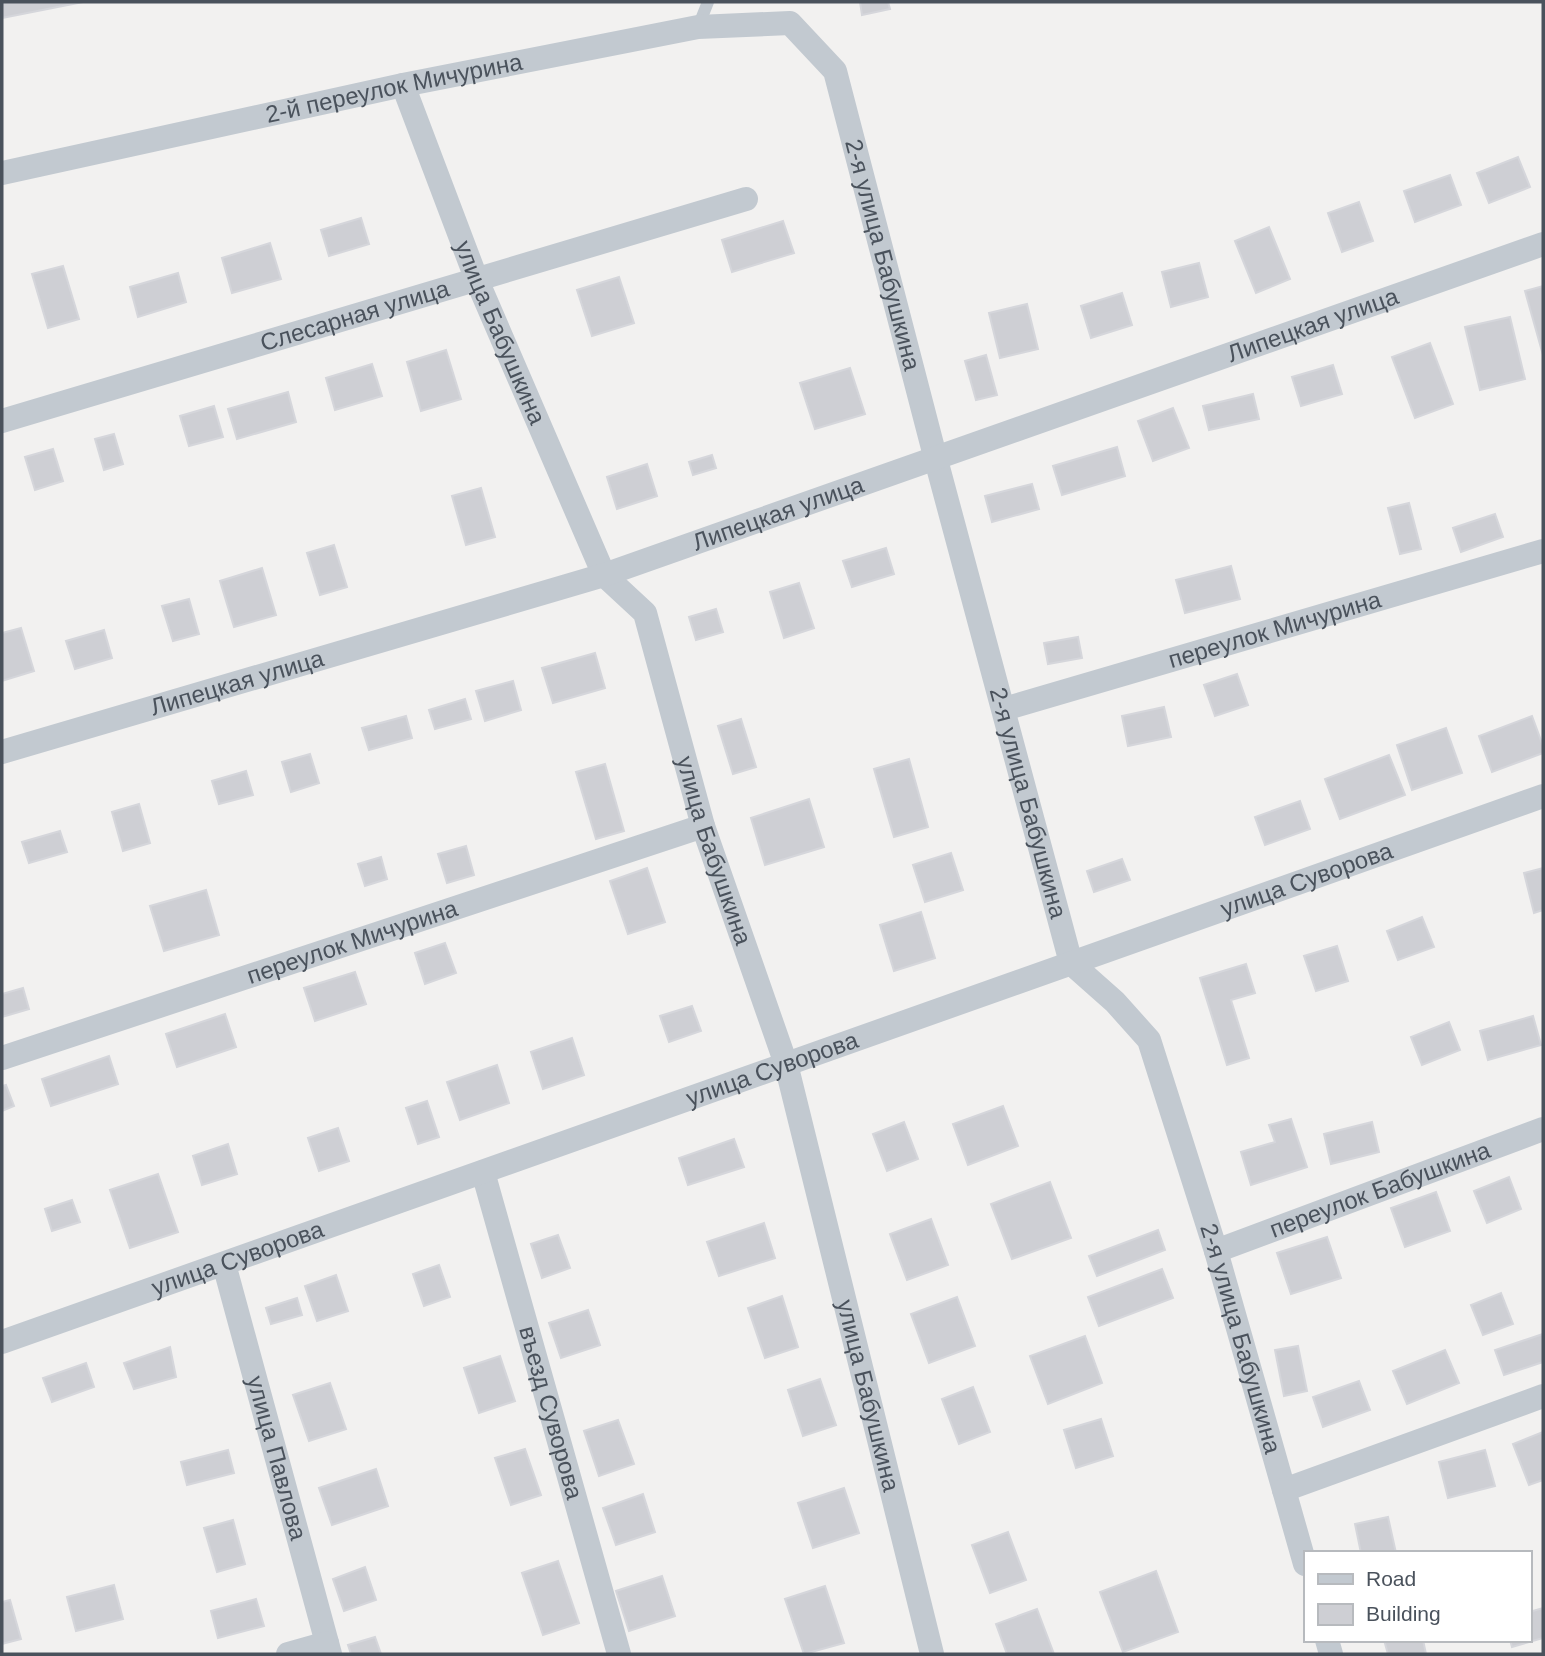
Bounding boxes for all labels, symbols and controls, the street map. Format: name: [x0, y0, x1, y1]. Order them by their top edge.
street label: 2-й переулок Мичурина: [263, 48, 525, 128]
street label: 2-я улица Бабушкина: [840, 136, 926, 374]
street label: улица Бабушкина: [450, 237, 552, 429]
street label: Слесарная улица: [257, 274, 453, 356]
street label: Липецкая улица: [1224, 282, 1402, 367]
street label: Липецкая улица: [689, 470, 868, 556]
street label: переулок Мичурина: [1165, 585, 1385, 673]
street label: Липецкая улица: [147, 644, 327, 721]
street label: 2-я улица Бабушкина: [985, 684, 1073, 922]
street label: улица Бабушкина: [672, 753, 758, 949]
street label: улица Суворова: [1217, 836, 1397, 922]
street label: переулок Мичурина: [243, 894, 462, 989]
street label: улица Суворова: [682, 1026, 862, 1112]
street label: переулок Бабушкина: [1266, 1136, 1494, 1243]
street label: улица Суворова: [148, 1215, 328, 1301]
street label: 2-я улица Бабушкина: [1195, 1220, 1287, 1457]
street label: улица Бабушкина: [832, 1297, 905, 1495]
street label: въезд Суворова: [514, 1323, 589, 1503]
street label: улица Павлова: [242, 1373, 313, 1544]
legend: [1304, 1551, 1531, 1642]
text: Road: [1366, 1567, 1416, 1590]
text: Building: [1366, 1602, 1441, 1625]

